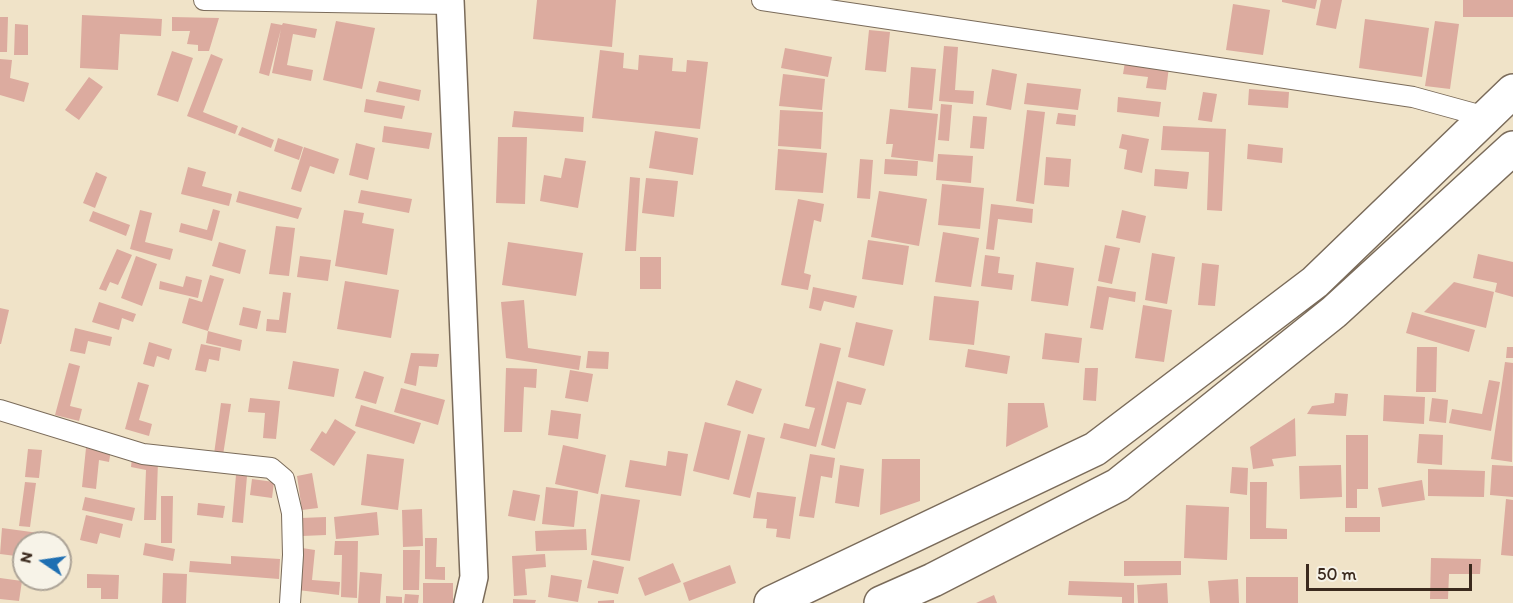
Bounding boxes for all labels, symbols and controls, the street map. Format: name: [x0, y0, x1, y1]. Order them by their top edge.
north arrow: [12, 531, 72, 591]
text: N: [15, 550, 36, 565]
scale bar: [1309, 552, 1476, 590]
text: 50 m: [1317, 563, 1357, 585]

